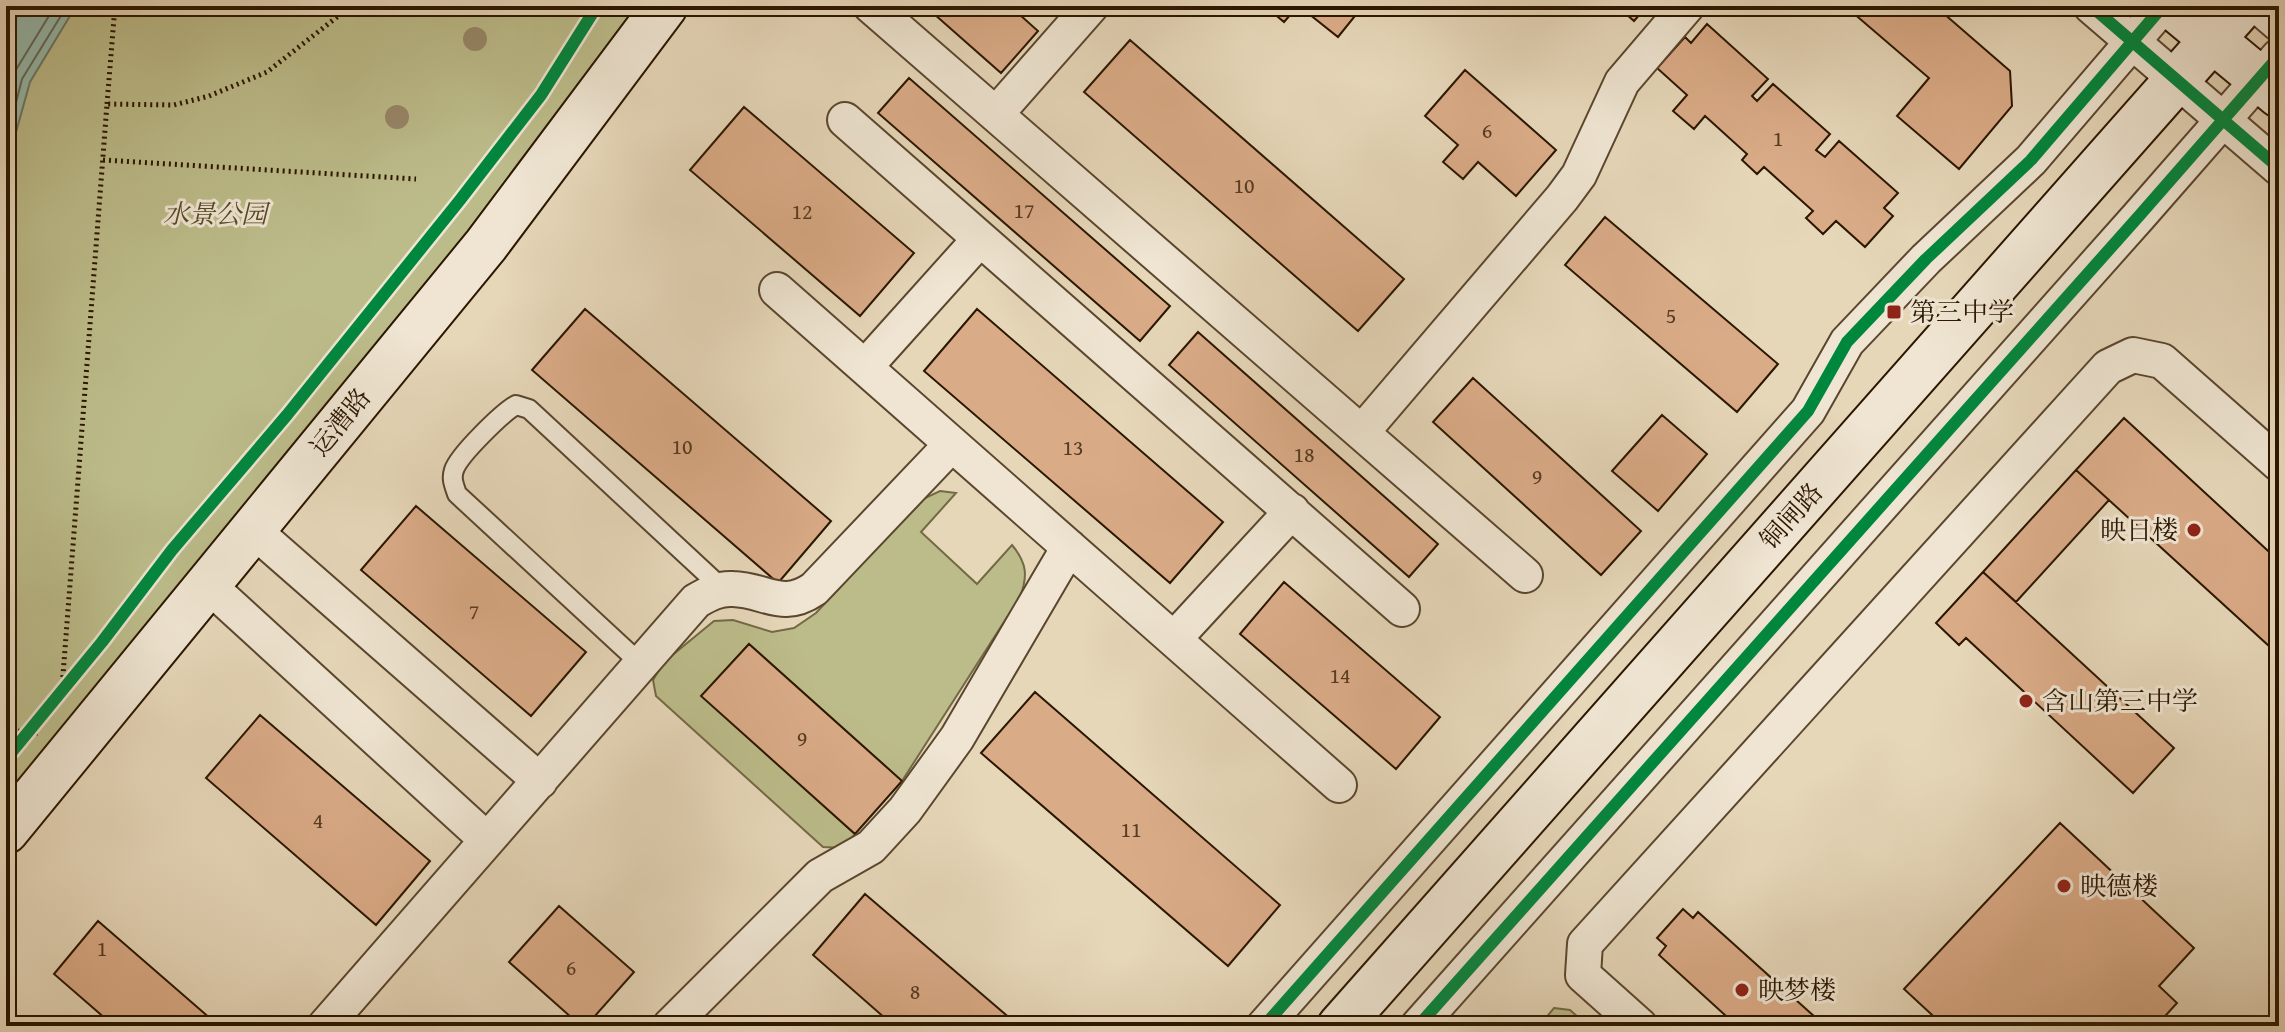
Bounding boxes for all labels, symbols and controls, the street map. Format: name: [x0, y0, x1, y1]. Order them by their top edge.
house number: 6: [1482, 114, 1492, 146]
house number: 1: [1773, 122, 1783, 154]
house number: 10: [1233, 169, 1255, 201]
park label: 水景公园: [163, 194, 271, 233]
house number: 17: [1013, 194, 1035, 226]
house number: 12: [791, 195, 813, 227]
place label: 第三中学: [1910, 292, 2014, 331]
house number: 5: [1666, 299, 1676, 331]
marker: 第三中学: [1885, 303, 1903, 321]
street label: 运漕路: [300, 379, 379, 464]
house number: 10: [671, 430, 693, 462]
house number: 13: [1062, 431, 1084, 463]
house number: 18: [1293, 438, 1315, 470]
house number: 9: [1532, 460, 1542, 492]
street label: 铜闸路: [1750, 474, 1831, 558]
place label: 映日楼: [2100, 510, 2178, 549]
marker: 映日楼: [2185, 521, 2203, 539]
house number: 7: [469, 595, 479, 627]
house number: 14: [1329, 659, 1351, 691]
place label: 含山第三中学: [2042, 681, 2198, 720]
marker: 含山第三中学: [2017, 692, 2035, 710]
house number: 9: [797, 722, 807, 754]
house number: 4: [313, 804, 323, 836]
house number: 11: [1120, 813, 1142, 845]
place label: 映德楼: [2080, 866, 2158, 905]
marker: 映德楼: [2055, 877, 2073, 895]
house number: 1: [97, 932, 107, 964]
house number: 6: [566, 951, 576, 983]
place label: 映梦楼: [1758, 970, 1836, 1009]
house number: 8: [910, 975, 920, 1007]
marker: 映梦楼: [1733, 981, 1751, 999]

